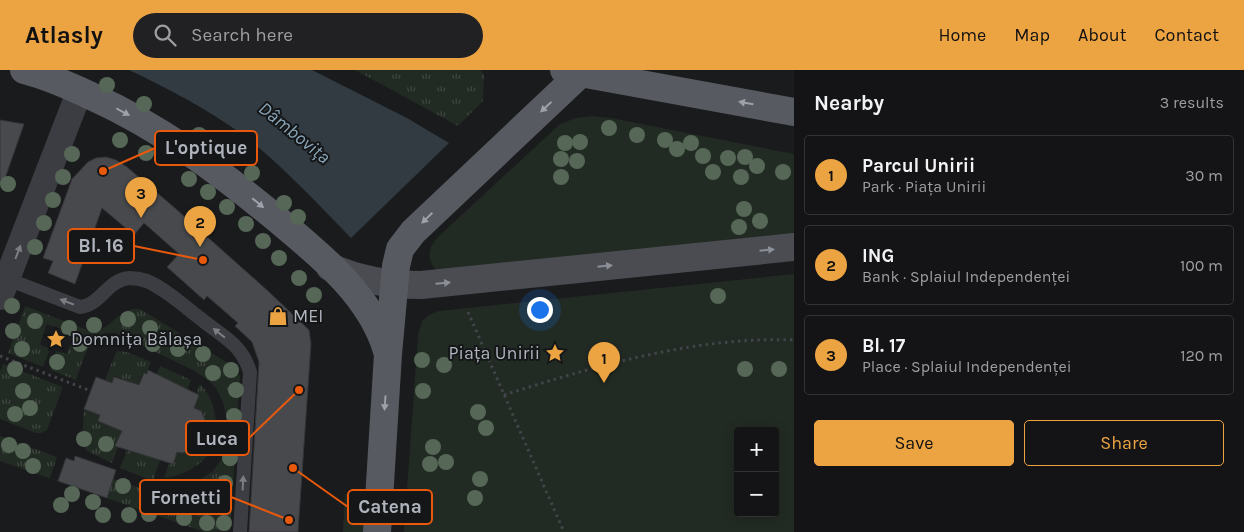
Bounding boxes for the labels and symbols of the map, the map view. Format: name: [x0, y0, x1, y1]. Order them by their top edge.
water label: Dâmbovița: [254, 97, 335, 168]
one-way arrow: [738, 99, 754, 107]
one-way arrow: [540, 101, 552, 113]
one-way arrow: [116, 108, 131, 116]
callout: L'optique: [155, 131, 257, 165]
text: L'optique: [165, 137, 247, 159]
pin: 3: [125, 177, 157, 218]
one-way arrow: [251, 197, 264, 208]
pin: 2: [184, 206, 216, 247]
one-way arrow: [421, 212, 433, 224]
callout: Bl. 16: [68, 229, 134, 263]
text: Bl. 16: [78, 235, 124, 257]
one-way arrow: [14, 245, 22, 259]
one-way arrow: [759, 245, 775, 253]
one-way arrow: [597, 262, 613, 270]
one-way arrow: [436, 279, 452, 287]
one-way arrow: [60, 297, 75, 305]
your location: [527, 297, 553, 323]
shop icon: MEI: [267, 305, 289, 327]
place label: MEI: [293, 305, 323, 327]
place icon: Domnița Bălașa: [45, 328, 67, 350]
place label: Domnița Bălașa: [71, 328, 202, 350]
one-way arrow: [213, 328, 226, 339]
place label: Piața Unirii: [449, 342, 540, 364]
place icon: Piața Unirii: [544, 342, 566, 364]
pin: 1: [588, 342, 620, 383]
one-way arrow: [381, 395, 389, 411]
callout: Luca: [186, 421, 249, 455]
text: Luca: [196, 428, 238, 450]
one-way arrow: [239, 475, 247, 491]
callout: Fornetti: [140, 480, 231, 514]
text: Fornetti: [150, 487, 222, 509]
callout: Catena: [348, 490, 432, 524]
text: Catena: [358, 496, 422, 518]

